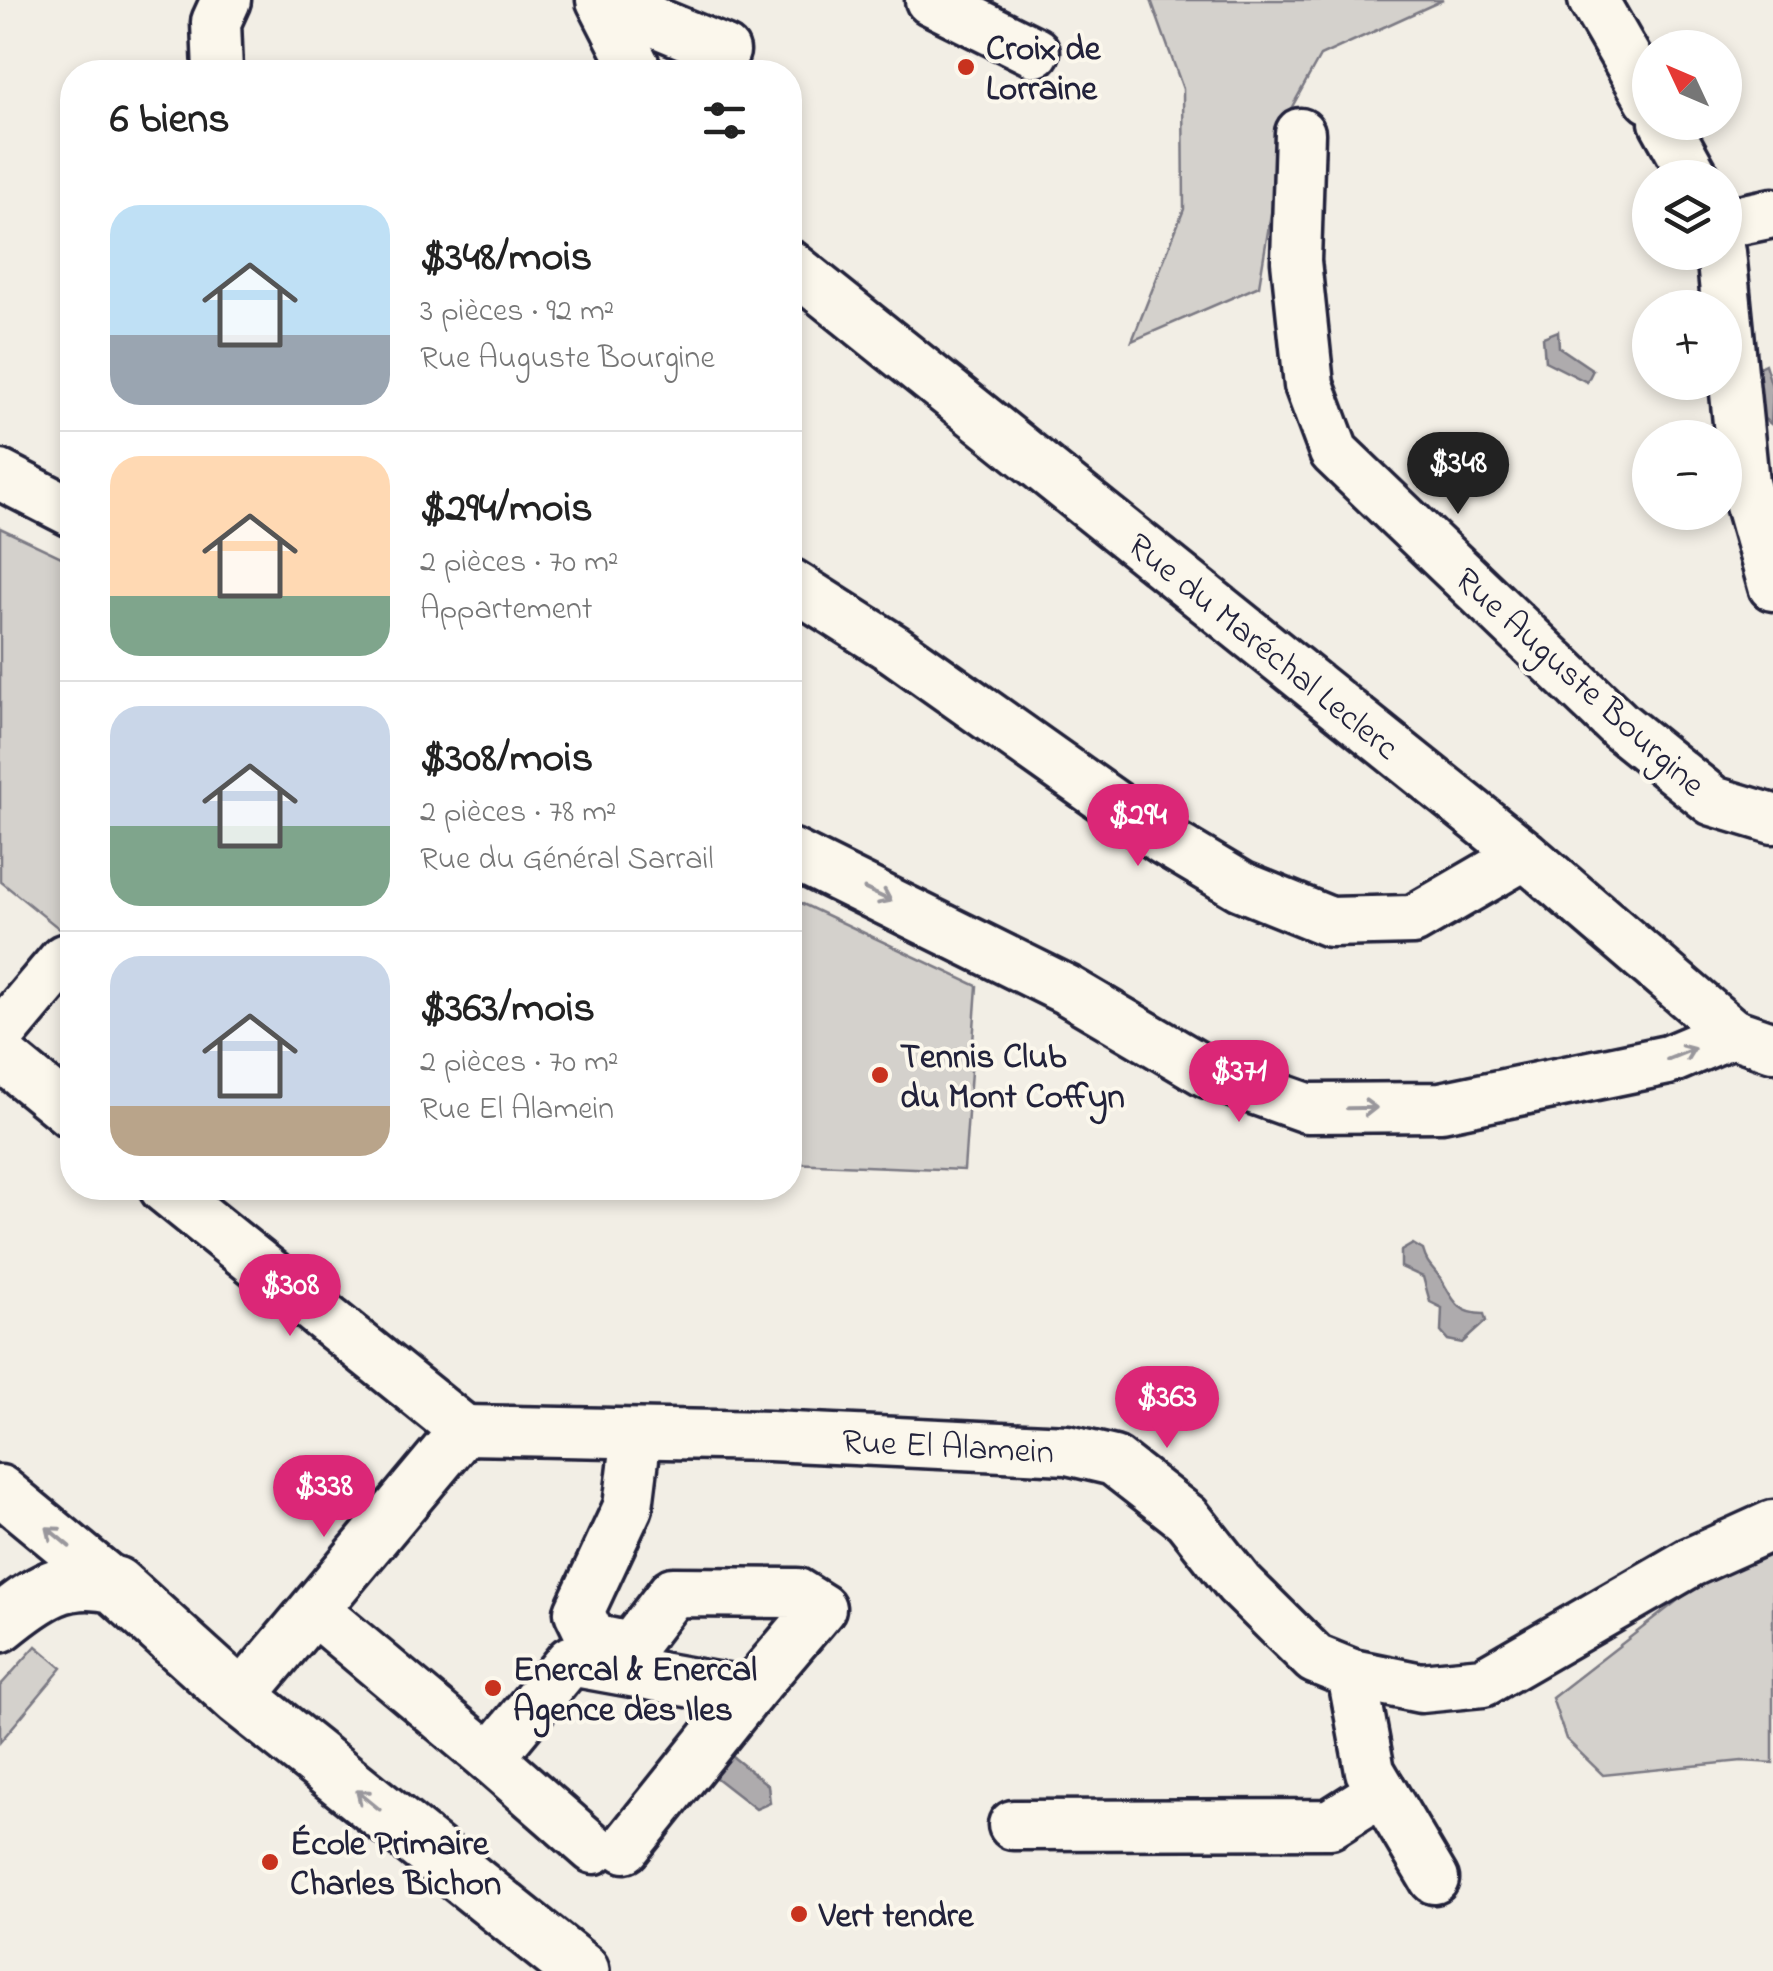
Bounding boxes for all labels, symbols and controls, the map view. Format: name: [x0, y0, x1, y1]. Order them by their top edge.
place label: Croix de Lorraine: [986, 25, 1102, 116]
north arrow: [1632, 30, 1742, 140]
map controls: [1632, 30, 1742, 530]
marker: Croix de Lorraine: [955, 56, 977, 78]
text: 6 biens: [110, 90, 230, 151]
icon: filters: [697, 93, 752, 148]
button: layers: [1632, 160, 1742, 270]
text: $348/mois: [420, 228, 592, 289]
icon: home: [190, 245, 310, 365]
text: 3 pièces · 92 m²: [420, 289, 614, 336]
button: +: [1632, 290, 1742, 400]
text: Rue Auguste Bourgine: [420, 336, 715, 383]
button: −: [1632, 420, 1742, 530]
pin: $348: [1399, 432, 1517, 517]
text: $348: [1429, 441, 1487, 488]
text: $294/mois: [420, 479, 593, 540]
icon: home: [190, 496, 310, 616]
street label: Rue du Maréchal Leclerc: [1115, 522, 1409, 774]
text: 2 pièces · 70 m²: [420, 540, 618, 587]
street label: Rue Auguste Bourgine: [1442, 557, 1716, 811]
text: Appartement: [420, 587, 593, 634]
text: $308/mois: [420, 729, 593, 790]
icon: home: [190, 746, 310, 866]
pin: $294: [1079, 784, 1197, 869]
text: 2 pièces · 78 m²: [420, 790, 617, 837]
text: $294: [1109, 793, 1167, 840]
text: Rue du Général Sarrail: [420, 837, 714, 884]
one-way arrow: [862, 887, 892, 906]
text: $363/mois: [420, 979, 595, 1040]
icon: home: [190, 996, 310, 1116]
place label: Tennis Club du Mont Coffyn: [900, 1033, 1125, 1125]
text: 2 pièces · 70 m²: [420, 1040, 618, 1087]
pin: $371: [1180, 1040, 1298, 1125]
one-way arrow: [1665, 1044, 1696, 1062]
text: $371: [1211, 1049, 1267, 1096]
marker: Tennis Club du Mont Coffyn: [869, 1064, 891, 1086]
text: Rue El Alamein: [420, 1087, 614, 1134]
one-way arrow: [1346, 1098, 1378, 1117]
pin: $308: [231, 1254, 349, 1339]
text: $308: [261, 1263, 319, 1310]
pin: $363: [1108, 1366, 1226, 1451]
text: $363: [1137, 1375, 1197, 1422]
street label: Rue El Alamein: [840, 1417, 1055, 1480]
pin: $338: [265, 1455, 383, 1540]
text: $338: [295, 1464, 353, 1511]
one-way arrow: [45, 1526, 71, 1548]
place label: Enercal & Enercal Agence des Iles: [513, 1646, 757, 1738]
marker: Enercal & Enercal Agence des Iles: [482, 1677, 504, 1699]
one-way arrow: [356, 1789, 382, 1811]
place label: École Primaire Charles Bichon: [290, 1820, 501, 1911]
marker: École Primaire Charles Bichon: [259, 1851, 281, 1873]
place label: Vert tendre: [818, 1892, 975, 1943]
marker: Vert tendre: [788, 1903, 810, 1925]

